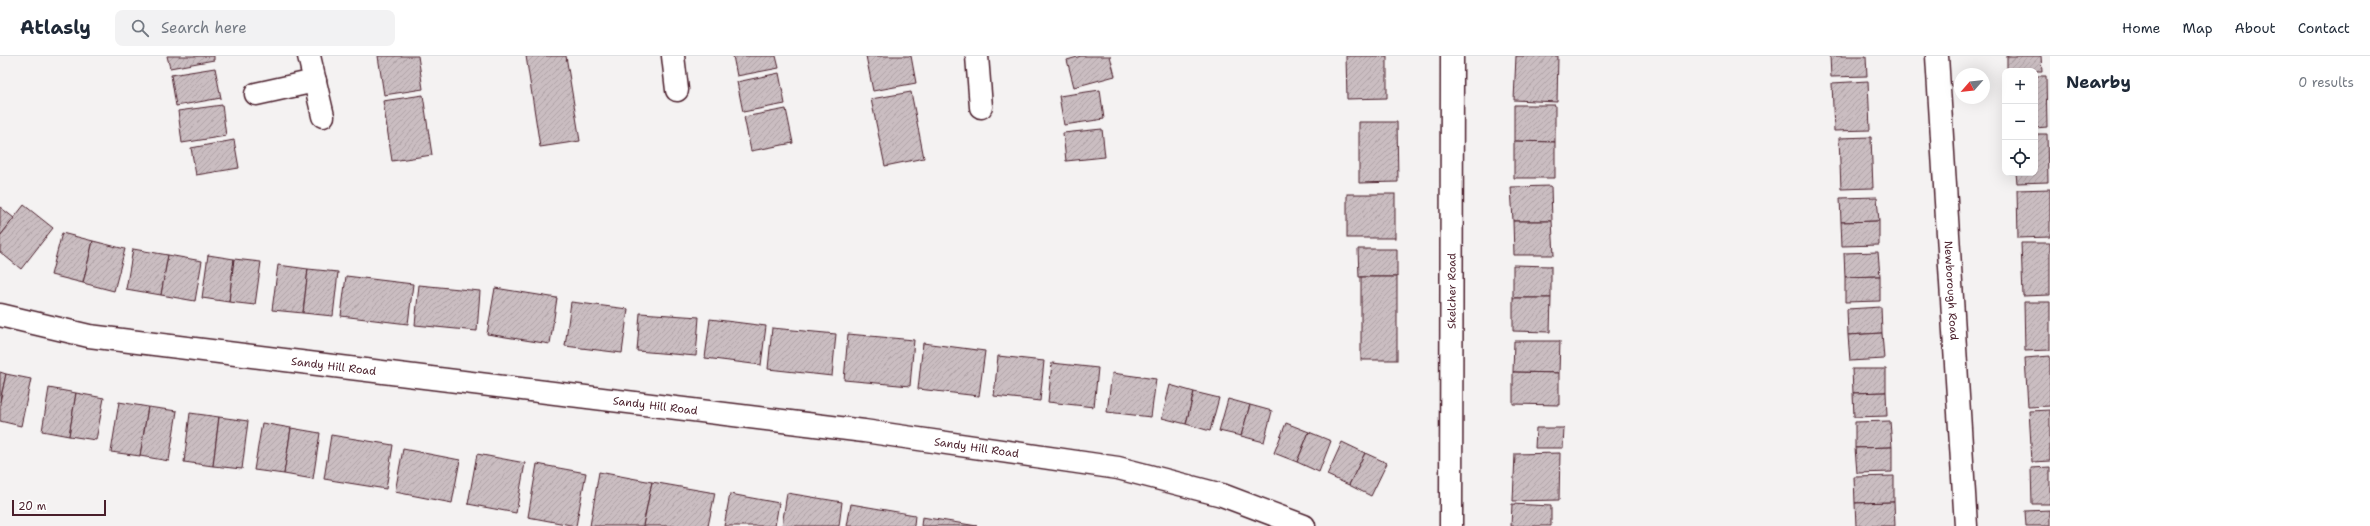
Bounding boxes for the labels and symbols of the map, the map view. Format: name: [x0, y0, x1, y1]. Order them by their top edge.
north arrow: [1954, 68, 1990, 104]
street label: Newborough Road: [1941, 240, 1962, 341]
street label: Skelcher Road: [1444, 253, 1459, 329]
street label: Sandy Hill Road: [290, 353, 377, 379]
street label: Sandy Hill Road: [612, 393, 699, 418]
street label: Sandy Hill Road: [933, 434, 1020, 461]
scale bar: [12, 498, 106, 517]

